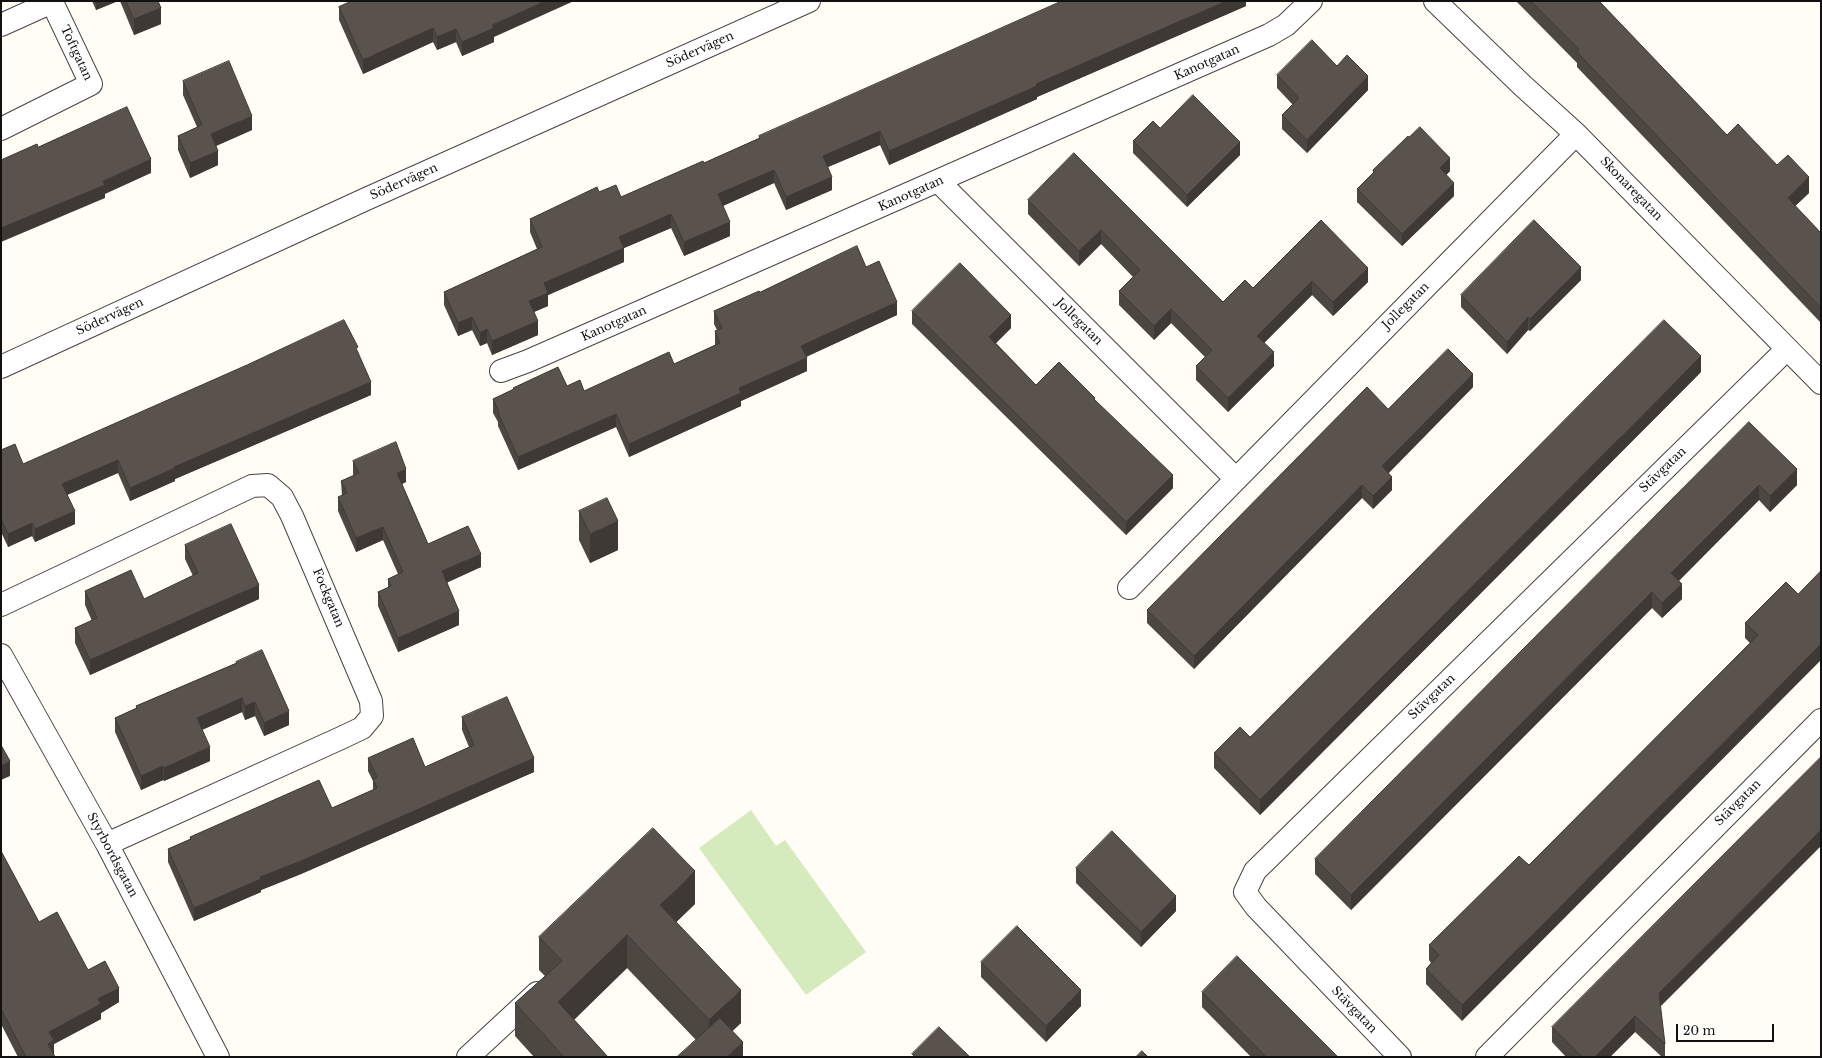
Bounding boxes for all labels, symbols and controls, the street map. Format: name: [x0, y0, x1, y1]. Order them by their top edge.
street label: Toftgatan: [57, 23, 95, 83]
street label: Södervägen: [664, 29, 736, 71]
street label: Kanotgatan: [1172, 42, 1242, 84]
street label: Skonaregatan: [1597, 154, 1665, 224]
street label: Södervägen: [368, 161, 440, 203]
street label: Kanotgatan: [876, 173, 946, 215]
street label: Jollegatan: [1380, 280, 1432, 332]
street label: Södervägen: [74, 295, 146, 339]
street label: Jollegatan: [1053, 296, 1105, 348]
street label: Kanotgatan: [579, 303, 649, 345]
street label: Stävgatan: [1637, 444, 1689, 496]
street label: Fockgatan: [309, 566, 347, 630]
street label: Stävgatan: [1406, 671, 1458, 723]
street label: Stävgatan: [1712, 777, 1764, 829]
street label: Styrbordsgatan: [84, 810, 140, 900]
street label: Stävgatan: [1328, 984, 1380, 1036]
scale bar: [1678, 1016, 1776, 1042]
text: 20 m: [1683, 1023, 1715, 1038]

